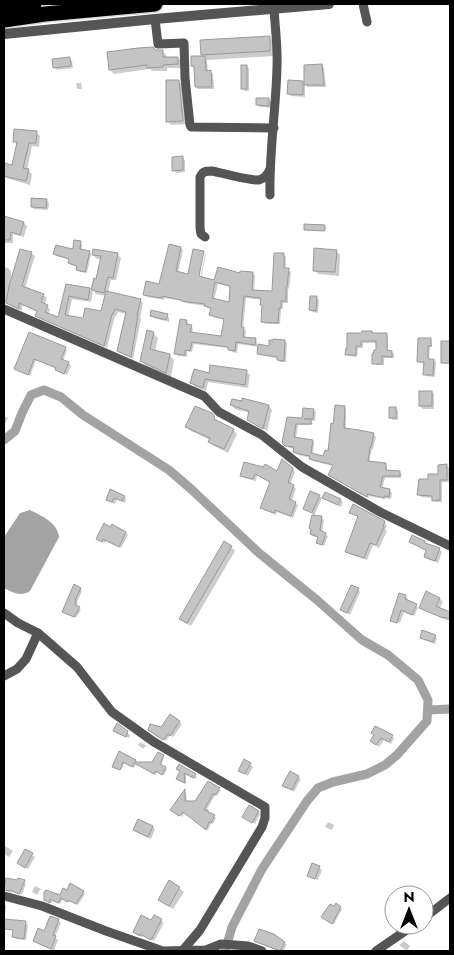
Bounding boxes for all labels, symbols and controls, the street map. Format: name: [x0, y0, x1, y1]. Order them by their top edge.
north arrow: [384, 885, 434, 935]
text: N: [403, 887, 415, 907]

